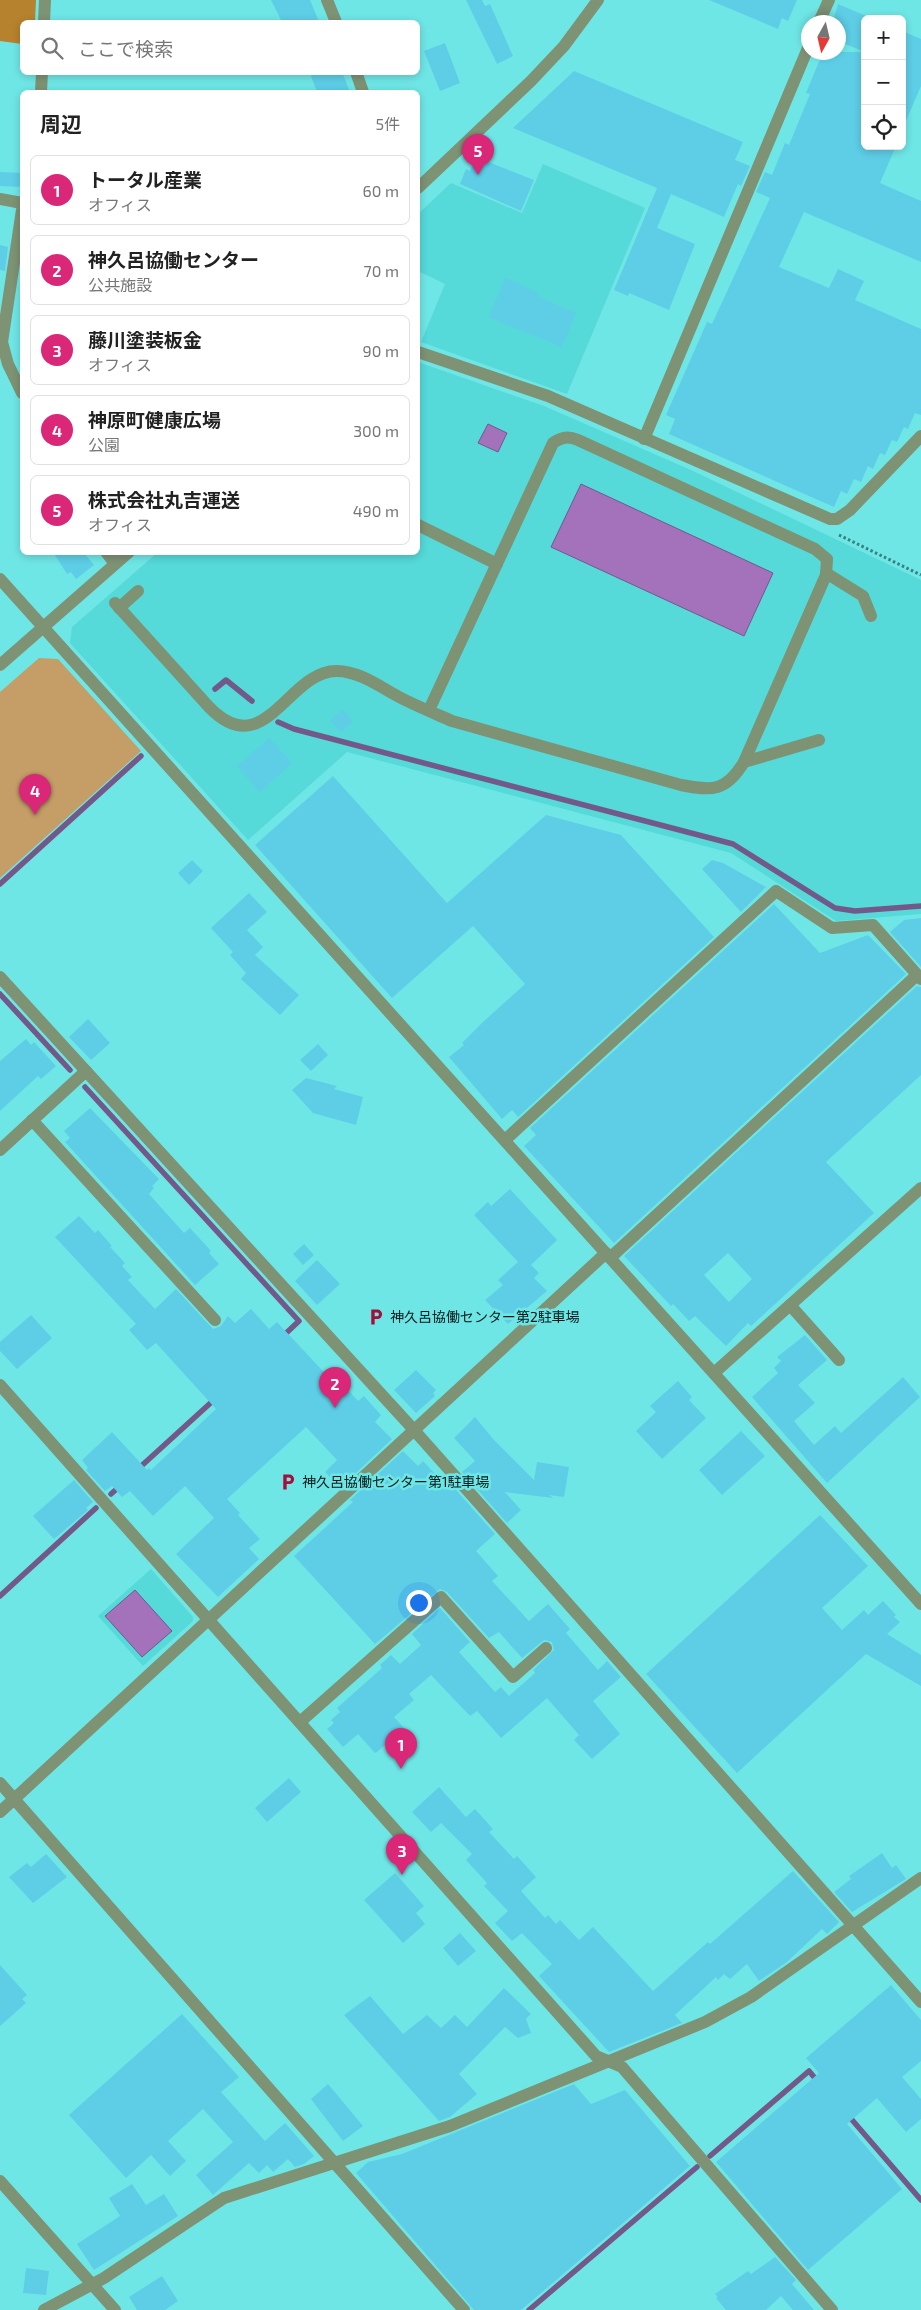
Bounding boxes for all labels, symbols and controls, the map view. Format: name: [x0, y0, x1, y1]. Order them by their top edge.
north arrow: [801, 15, 846, 60]
map controls: [861, 15, 906, 150]
button: +: [861, 15, 906, 60]
search box: [20, 20, 420, 75]
icon: search: [38, 34, 66, 62]
text: ここで検索: [78, 37, 173, 60]
button: −: [861, 60, 906, 105]
button: locate: [861, 105, 906, 150]
text: 周辺: [40, 111, 82, 136]
text: 5件: [375, 114, 400, 133]
pin: 5: [462, 134, 494, 175]
text: トータル産業: [88, 168, 202, 191]
text: 1: [54, 181, 60, 200]
text: 60 m: [363, 181, 399, 200]
text: オフィス: [88, 195, 152, 214]
text: 神久呂協働センター: [88, 248, 259, 271]
text: 2: [52, 261, 62, 280]
text: 70 m: [364, 261, 399, 280]
text: 公共施設: [88, 275, 152, 294]
text: 藤川塗装板金: [88, 328, 202, 351]
text: 3: [52, 341, 62, 360]
text: 90 m: [363, 341, 399, 360]
text: オフィス: [88, 355, 152, 374]
text: 神原町健康広場: [88, 408, 221, 431]
text: 4: [52, 421, 62, 440]
text: 300 m: [353, 421, 399, 440]
text: 公園: [88, 435, 120, 454]
text: 株式会社丸吉運送: [88, 488, 240, 511]
text: 5: [53, 501, 61, 520]
text: 490 m: [353, 501, 399, 520]
text: オフィス: [88, 515, 152, 534]
pin: 4: [19, 774, 51, 815]
parking icon: 神久呂協働センター第2駐車場: [366, 1307, 386, 1327]
place label: 神久呂協働センター第2駐車場: [390, 1308, 580, 1325]
pin: 2: [319, 1367, 351, 1408]
parking icon: 神久呂協働センター第1駐車場: [278, 1472, 298, 1492]
place label: 神久呂協働センター第1駐車場: [302, 1473, 490, 1490]
your location: [406, 1590, 432, 1616]
pin: 1: [385, 1728, 417, 1769]
pin: 3: [386, 1834, 418, 1875]

